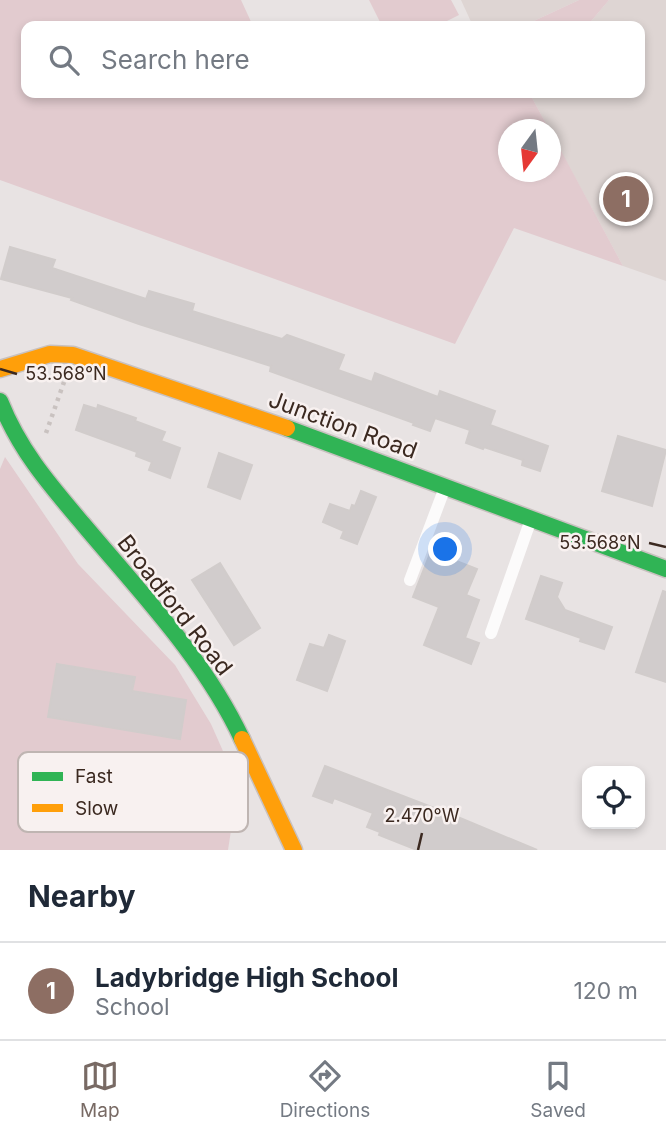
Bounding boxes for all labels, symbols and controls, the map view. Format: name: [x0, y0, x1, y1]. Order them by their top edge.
search box: [21, 21, 645, 98]
icon: search: [45, 41, 83, 79]
text: Search here: [101, 44, 250, 75]
north arrow: [498, 119, 561, 182]
pin: 1: [603, 173, 649, 225]
text: 53.568°N: [25, 363, 107, 384]
street label: Junction Road: [265, 385, 421, 465]
street label: Broadford Road: [112, 529, 238, 681]
your location: [428, 532, 462, 566]
text: 53.568°N: [559, 532, 641, 553]
legend: [18, 752, 248, 832]
text: Fast: [75, 765, 113, 788]
map controls: [582, 766, 645, 829]
button: locate: [582, 766, 645, 829]
text: Slow: [75, 797, 118, 820]
text: 2.470°W: [385, 805, 460, 826]
text: Nearby: [28, 878, 136, 914]
text: Ladybridge High School: [95, 962, 399, 993]
text: 1: [46, 977, 56, 1005]
text: 120 m: [573, 977, 638, 1005]
text: School: [95, 993, 170, 1021]
tab: Map: [80, 1057, 120, 1122]
tab: Directions: [280, 1057, 370, 1122]
tab: Saved: [530, 1057, 586, 1122]

